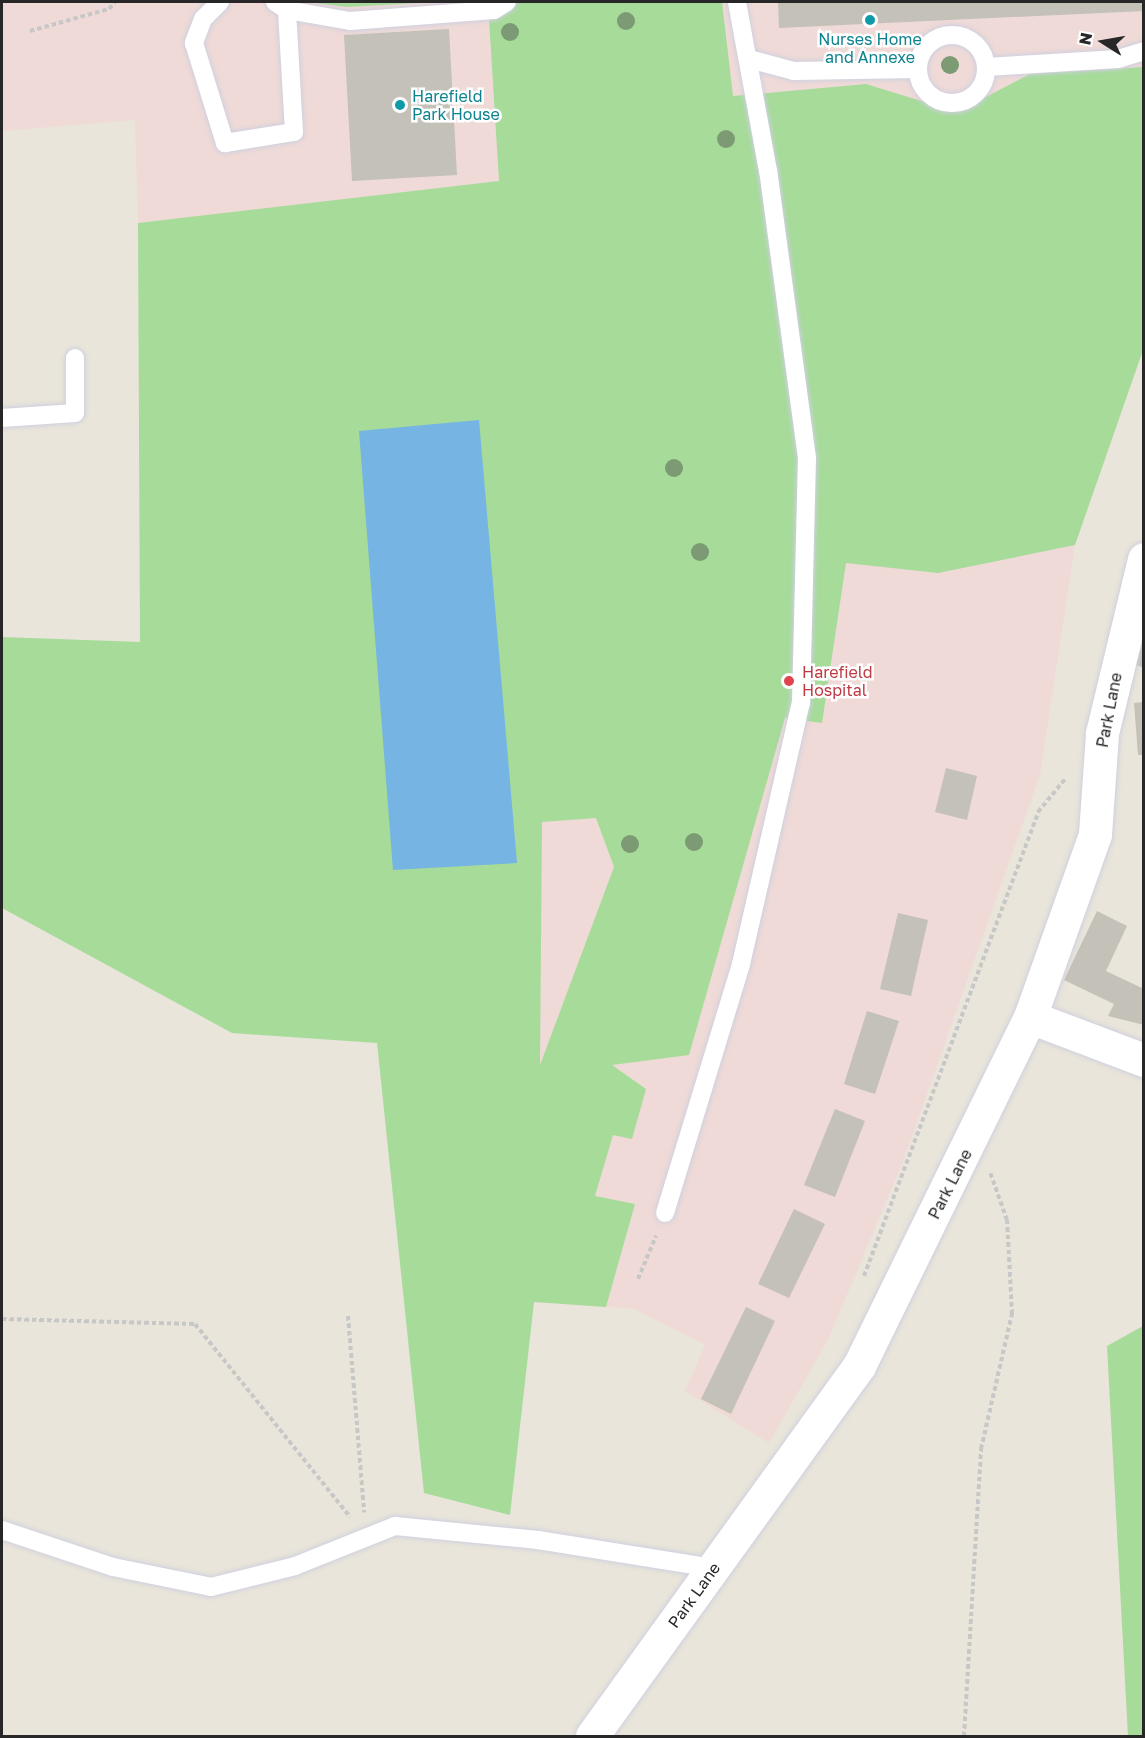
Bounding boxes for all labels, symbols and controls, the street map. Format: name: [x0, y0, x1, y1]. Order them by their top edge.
north arrow: [1073, 12, 1133, 72]
marker: Nurses Home and Annexe: [863, 13, 877, 27]
place label: Nurses Home and Annexe: [818, 29, 922, 67]
text: N: [1074, 31, 1096, 46]
place label: Harefield Park House: [412, 86, 500, 124]
marker: Harefield Park House: [393, 98, 407, 112]
place label: Harefield Hospital: [802, 662, 873, 700]
street label: Park Lane: [1092, 671, 1126, 749]
marker: Harefield Hospital: [780, 672, 798, 690]
street label: Park Lane: [924, 1146, 976, 1222]
street label: Park Lane: [664, 1559, 724, 1631]

